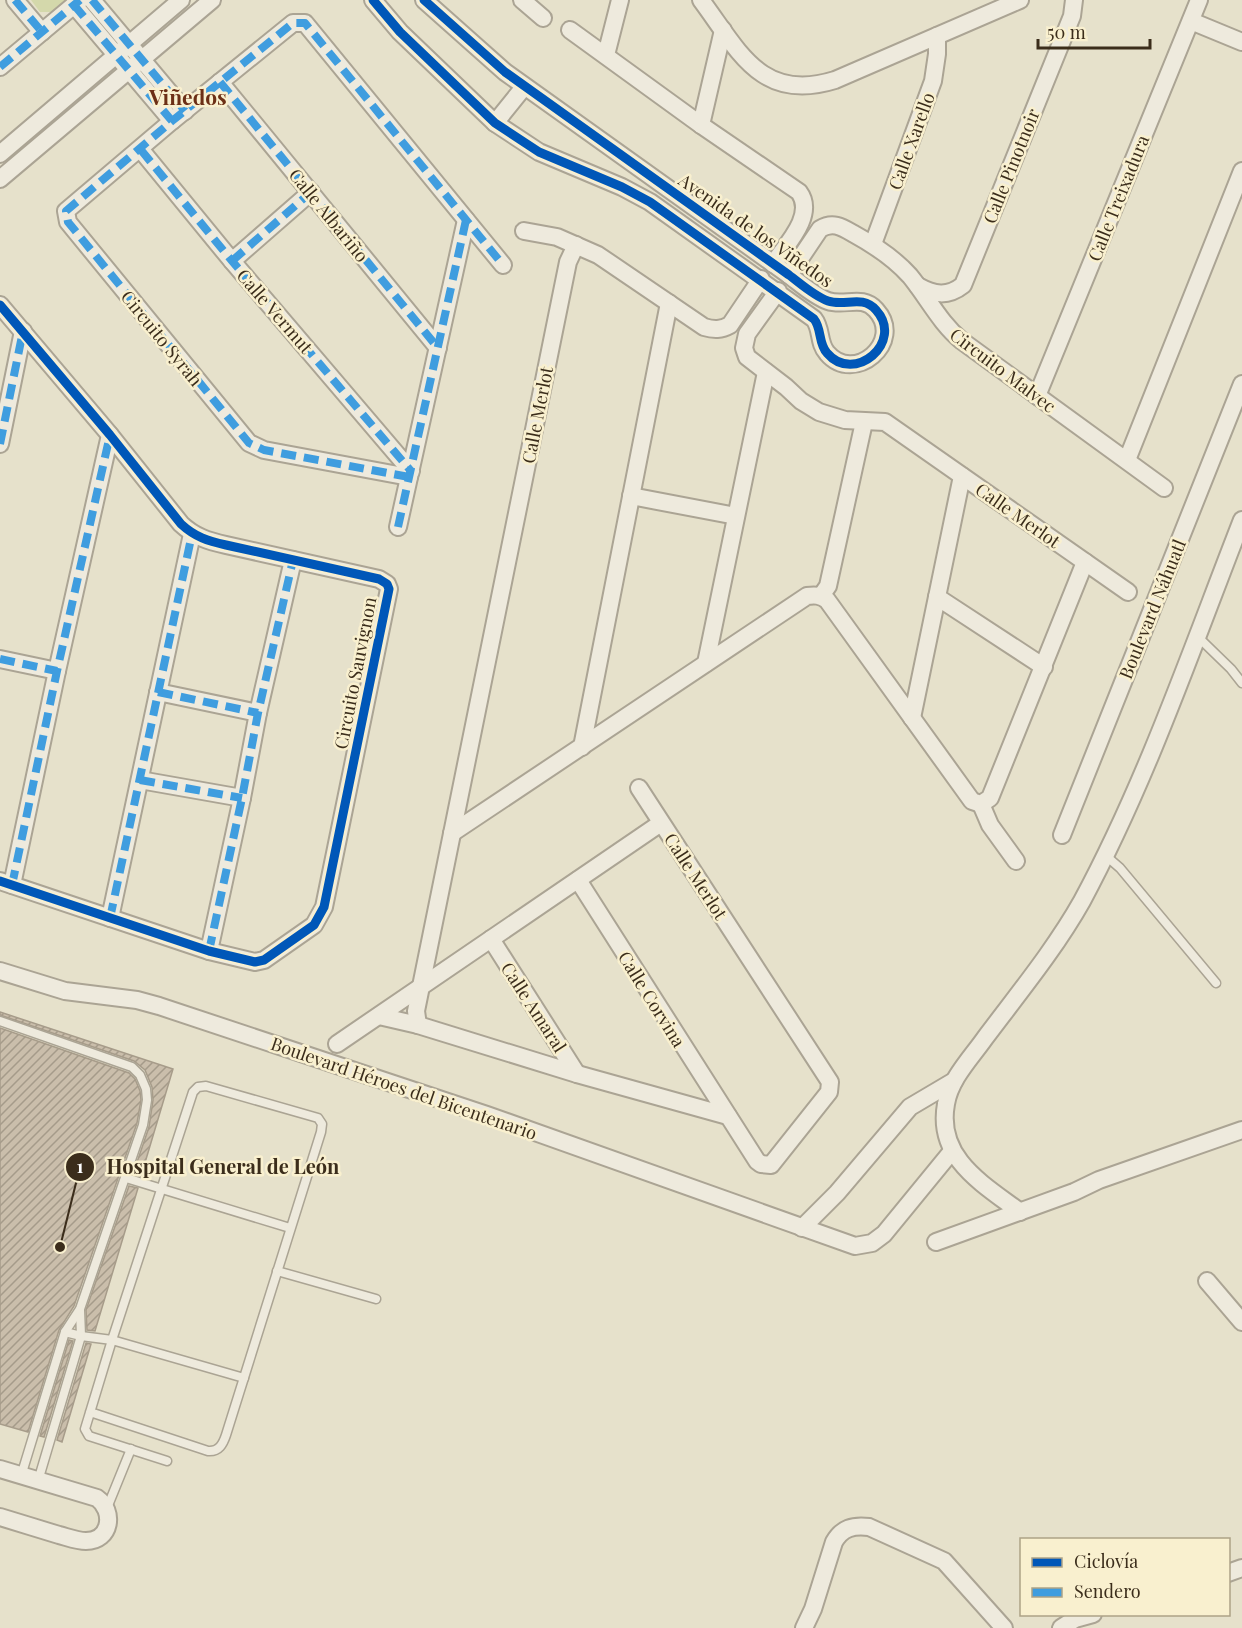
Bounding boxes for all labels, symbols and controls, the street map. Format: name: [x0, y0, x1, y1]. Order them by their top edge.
scale bar: [1038, 12, 1150, 50]
text: 50 m: [1047, 20, 1086, 44]
district label: Viñedos: [148, 82, 227, 110]
street label: Calle Xarello: [882, 89, 940, 193]
street label: Calle Pinotnoir: [977, 105, 1045, 227]
street label: Calle Treixadura: [1082, 131, 1154, 265]
street label: Calle Albariño: [284, 163, 374, 267]
street label: Avenida de los Viñedos: [673, 167, 838, 292]
street label: Calle Vermut: [232, 264, 319, 359]
street label: Circuito Syrah: [116, 285, 208, 391]
street label: Circuito Malvec: [945, 322, 1061, 418]
street label: Calle Merlot: [516, 364, 558, 466]
street label: Calle Merlot: [971, 477, 1066, 553]
street label: Boulevard Náhuatl: [1113, 536, 1191, 682]
street label: Circuito Sauvignon: [328, 595, 382, 751]
street label: Calle Merlot: [659, 828, 733, 924]
street label: Calle Corvina: [613, 946, 691, 1052]
street label: Calle Amaral: [496, 957, 572, 1057]
street label: Boulevard Héroes del Bicentenario: [268, 1031, 540, 1145]
callout: Hospital General de León: [65, 1148, 352, 1186]
text: Hospital General de León: [107, 1152, 340, 1179]
text: 1: [77, 1154, 84, 1178]
legend: [1020, 1538, 1230, 1616]
text: Ciclovía: [1074, 1549, 1138, 1573]
text: Sendero: [1074, 1579, 1141, 1603]

